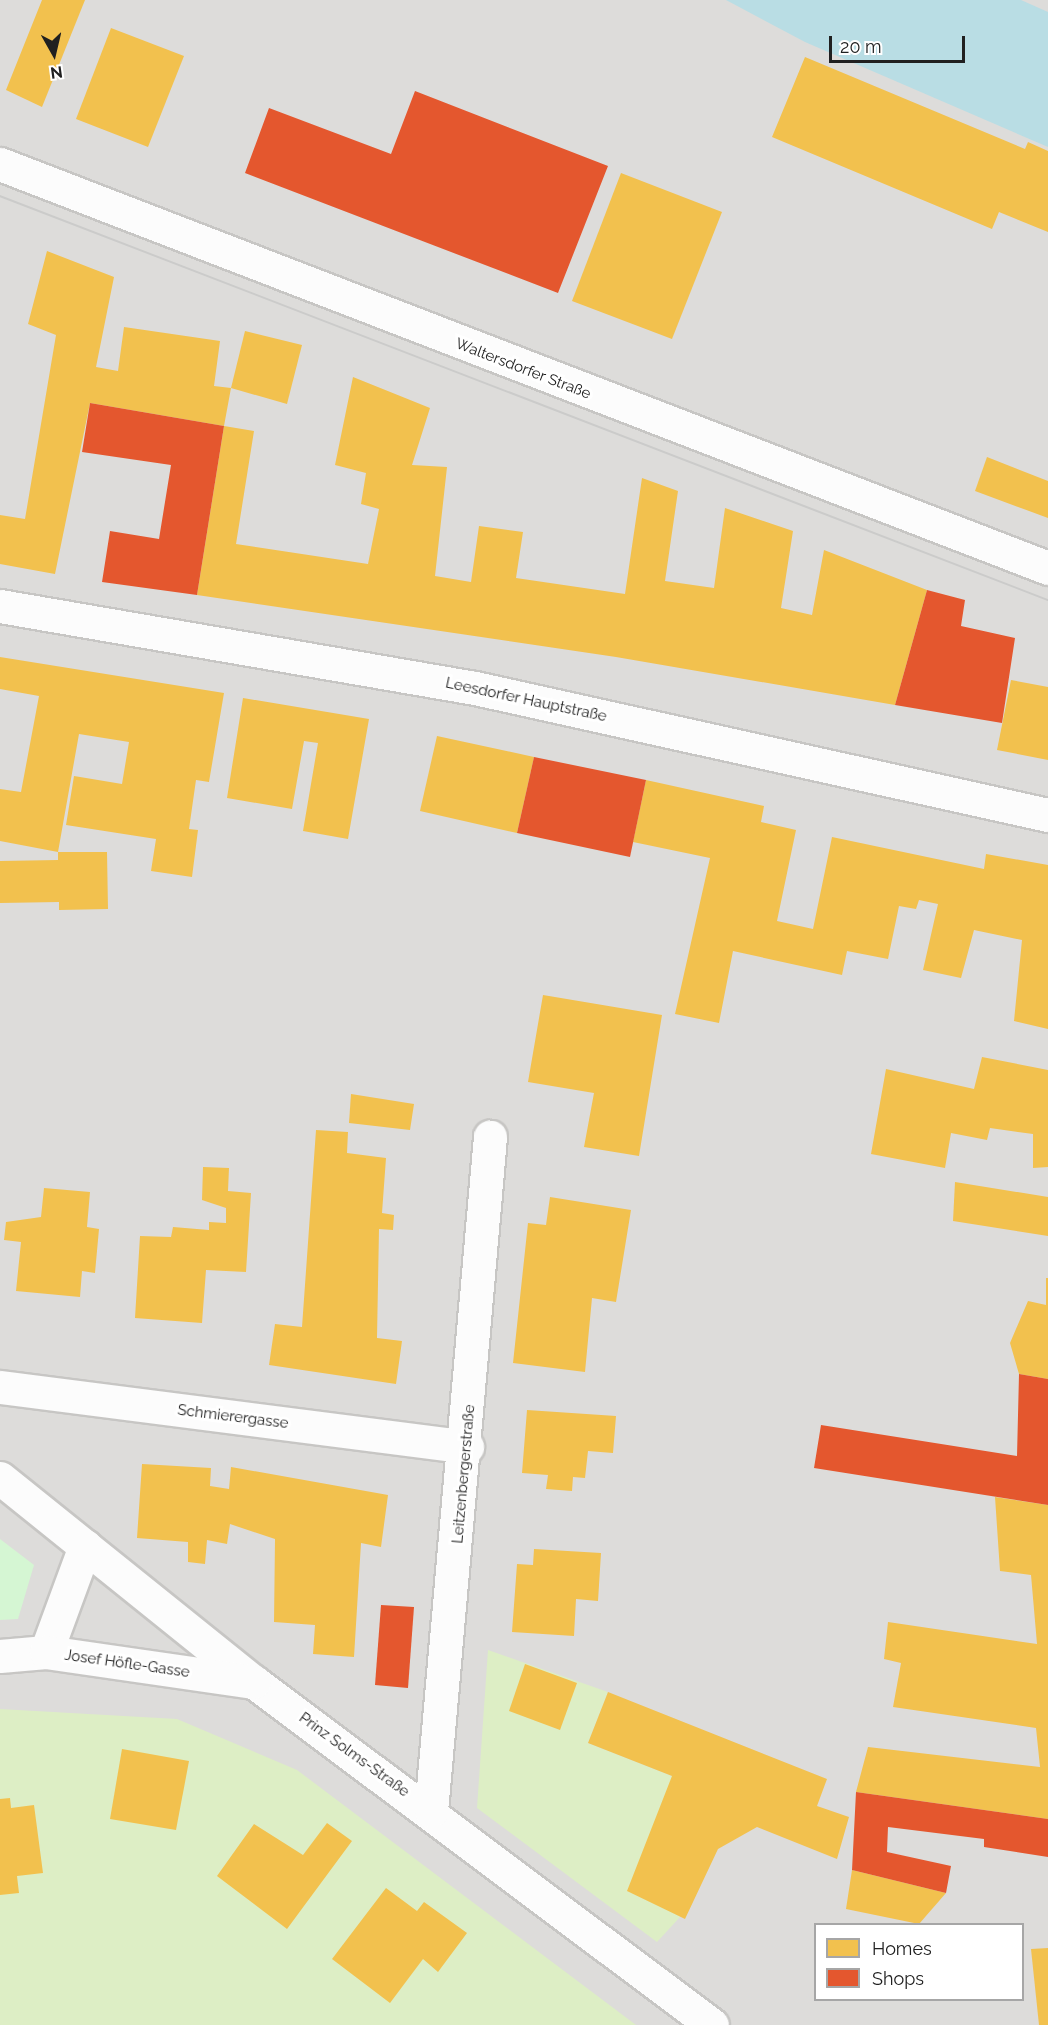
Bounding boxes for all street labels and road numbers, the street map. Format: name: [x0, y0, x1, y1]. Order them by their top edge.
street label: Waltersdorfer Straße: [453, 335, 593, 403]
street label: Leesdorfer Hauptstraße: [444, 674, 608, 726]
street label: Schmierergasse: [177, 1401, 289, 1433]
street label: Leitzenbergerstraße: [449, 1404, 479, 1544]
street label: Josef Höfle-Gasse: [63, 1646, 191, 1682]
street label: Prinz Solms-Straße: [295, 1709, 413, 1801]

